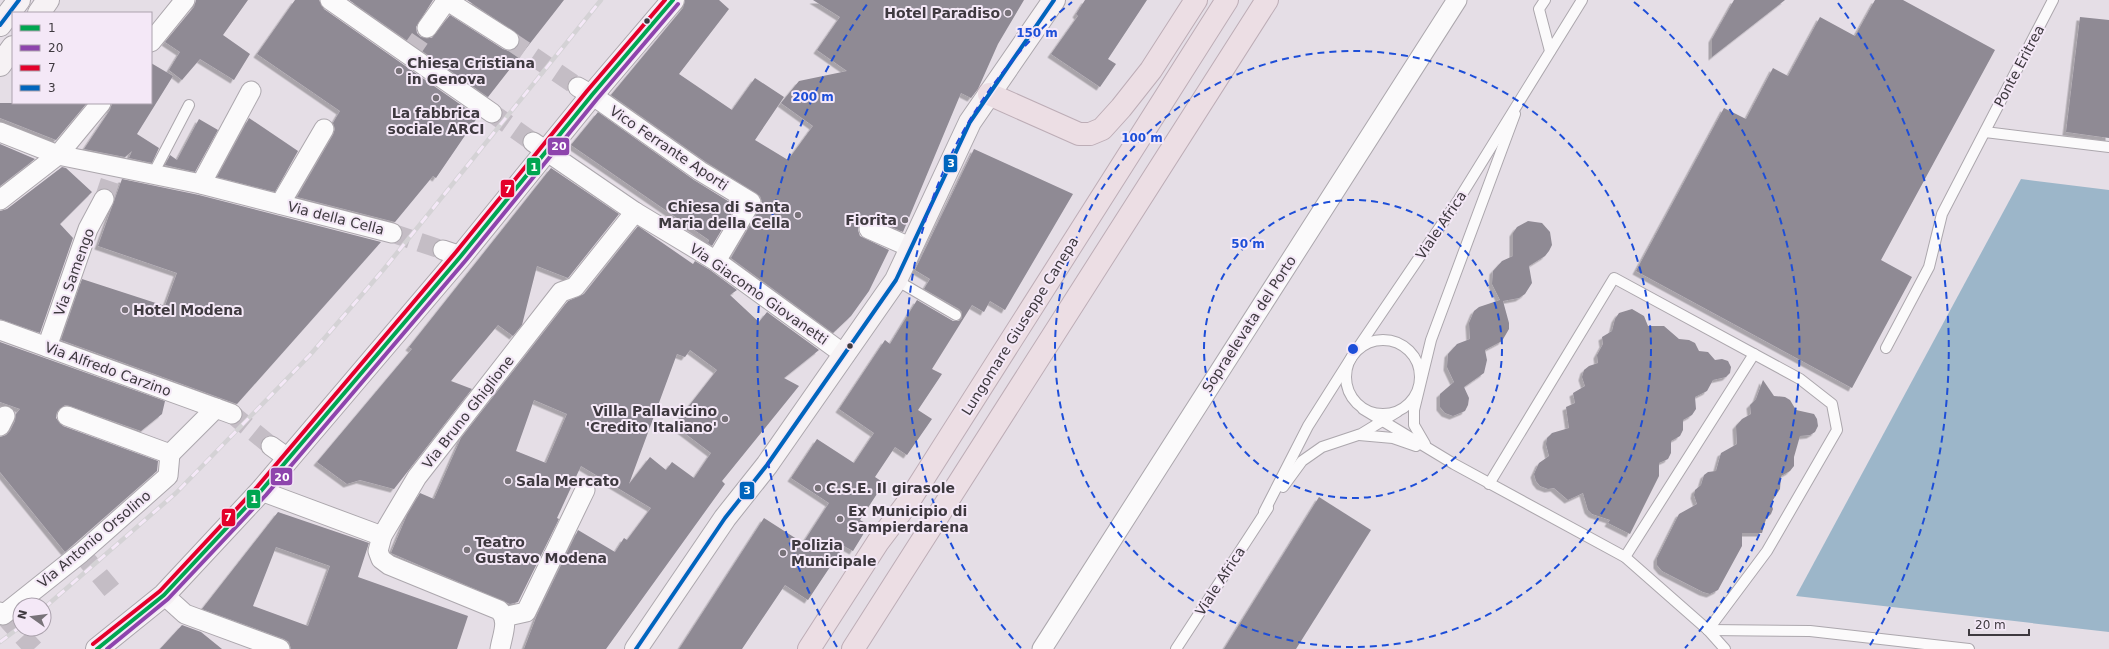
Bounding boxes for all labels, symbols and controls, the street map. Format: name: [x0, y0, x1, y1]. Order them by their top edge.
place label: Hotel Paradiso: [884, 5, 1000, 21]
marker: Hotel Paradiso: [1003, 8, 1013, 18]
legend: [12, 12, 152, 104]
unlabelled marker: [642, 16, 652, 26]
text: 1: [48, 21, 56, 35]
street label: Ponte Eritrea: [1991, 22, 2047, 110]
text: 150 m: [1016, 26, 1058, 40]
text: 20: [48, 41, 63, 55]
place label: Chiesa Cristiana in Genova: [407, 55, 535, 87]
text: 7: [48, 61, 56, 75]
marker: Chiesa Cristiana in Genova: [394, 66, 404, 76]
text: 3: [48, 81, 56, 95]
text: 200 m: [792, 90, 834, 104]
marker: La fabbrica sociale ARCI: [431, 93, 441, 103]
street label: Vico Ferrante Aporti: [607, 102, 731, 194]
place label: La fabbrica sociale ARCI: [388, 105, 484, 137]
text: 100 m: [1121, 131, 1163, 145]
line badge: 20: [547, 137, 570, 156]
text: 20: [551, 140, 567, 153]
line badge: 3: [943, 154, 958, 173]
line badge: 1: [526, 157, 541, 176]
text: 3: [947, 157, 955, 170]
text: 1: [530, 161, 538, 174]
line badge: 7: [500, 179, 515, 198]
text: 7: [504, 183, 512, 196]
street label: Viale Africa: [1412, 188, 1470, 262]
street label: Via della Cella: [286, 198, 386, 238]
place label: Chiesa di Santa Maria della Cella: [658, 199, 790, 231]
marker: Chiesa di Santa Maria della Cella: [793, 210, 803, 220]
place label: Fiorita: [845, 212, 897, 228]
marker: Fiorita: [900, 215, 910, 225]
street label: Via Samengo: [51, 226, 97, 318]
street label: Lungomare Giuseppe Canepa: [958, 234, 1082, 418]
text: 50 m: [1231, 237, 1265, 251]
street label: Via Giacomo Giovanetti: [687, 240, 831, 348]
street label: Sopraelevata del Porto: [1199, 253, 1299, 395]
place label: Hotel Modena: [133, 302, 243, 318]
marker: Hotel Modena: [120, 305, 130, 315]
street label: Via Alfredo Carzino: [43, 339, 173, 399]
unlabelled marker: [845, 341, 855, 351]
centre of rings: [1346, 342, 1360, 356]
street label: Via Bruno Ghiglione: [419, 352, 517, 472]
place label: Villa Pallavicino 'Credito Italiano': [586, 403, 717, 435]
marker: Villa Pallavicino 'Credito Italiano': [720, 414, 730, 424]
line badge: 20: [270, 467, 293, 486]
text: 20: [274, 471, 290, 484]
place label: Sala Mercato: [516, 473, 619, 489]
marker: Sala Mercato: [503, 476, 513, 486]
place label: C.S.E. Il girasole: [826, 480, 955, 496]
line badge: 3: [739, 481, 755, 500]
marker: C.S.E. Il girasole: [813, 483, 823, 493]
text: 3: [743, 484, 751, 497]
street label: Via Antonio Orsolino: [34, 487, 154, 591]
line badge: 1: [246, 489, 261, 509]
text: 1: [250, 493, 258, 506]
place label: Ex Municipio di Sampierdarena: [848, 503, 969, 535]
line badge: 7: [221, 508, 236, 527]
text: 7: [224, 511, 232, 524]
marker: Ex Municipio di Sampierdarena: [835, 514, 845, 524]
place label: Teatro Gustavo Modena: [475, 534, 607, 566]
place label: Polizia Municipale: [791, 537, 877, 569]
street label: Viale Africa: [1192, 544, 1248, 618]
marker: Teatro Gustavo Modena: [462, 545, 472, 555]
marker: Polizia Municipale: [778, 548, 788, 558]
north arrow: [12, 597, 52, 637]
text: N: [15, 609, 30, 621]
scale bar: [1969, 611, 2029, 637]
text: 20 m: [1975, 618, 2006, 632]

